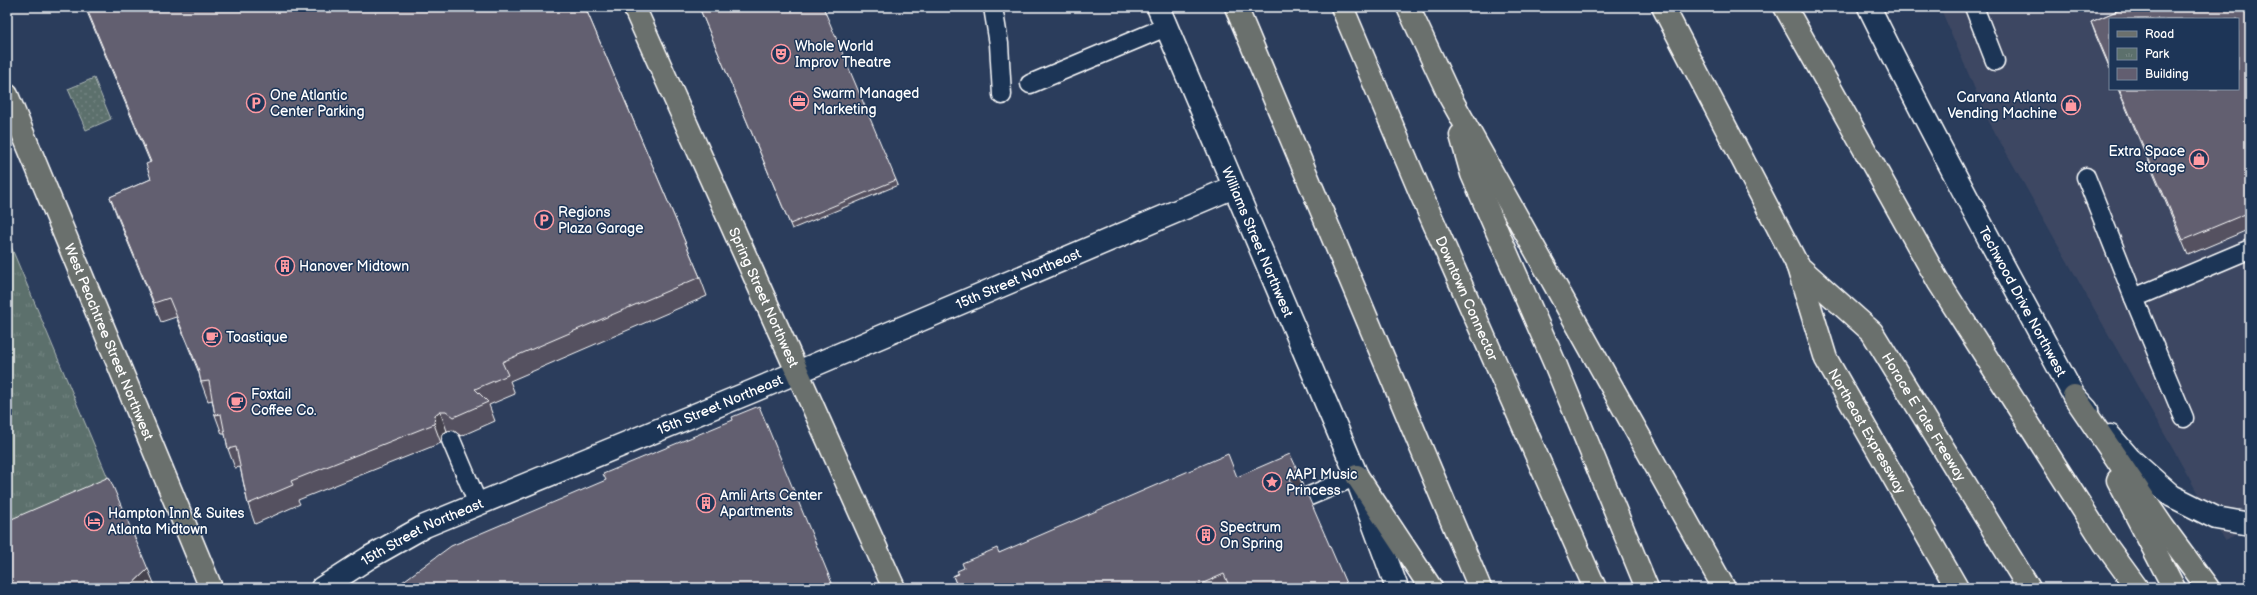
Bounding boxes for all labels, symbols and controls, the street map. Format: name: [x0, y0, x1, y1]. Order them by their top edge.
legend: [2109, 18, 2239, 90]
text: Road: [2145, 27, 2174, 42]
place label: Whole World Improv Theatre: [795, 38, 891, 71]
theatre icon: Whole World Improv Theatre: [770, 43, 792, 65]
text: Park: [2145, 47, 2169, 62]
text: Building: [2145, 67, 2189, 82]
place label: Swarm Managed Marketing: [813, 85, 919, 118]
place label: One Atlantic Center Parking: [270, 87, 365, 120]
place label: Carvana Atlanta Vending Machine: [1948, 89, 2057, 122]
office icon: Swarm Managed Marketing: [788, 90, 810, 112]
parking icon: One Atlantic Center Parking: [245, 92, 267, 114]
shop icon: Carvana Atlanta Vending Machine: [2060, 94, 2082, 116]
place label: Extra Space Storage: [2108, 143, 2185, 176]
shop icon: Extra Space Storage: [2188, 148, 2210, 170]
street label: Williams Street Northwest: [1218, 164, 1297, 320]
place label: Regions Plaza Garage: [558, 204, 644, 237]
parking icon: Regions Plaza Garage: [533, 209, 555, 231]
street label: Techwood Drive Northwest: [1975, 223, 2070, 380]
street label: Spring Street Northwest: [725, 225, 802, 371]
street label: Downtown Connector: [1432, 234, 1502, 364]
street label: West Peachtree Street Northwest: [60, 241, 157, 443]
street label: 15th Street Northeast: [953, 245, 1084, 313]
building icon: Hanover Midtown: [274, 255, 296, 277]
place label: Hanover Midtown: [299, 258, 409, 275]
cafe icon: Toastique: [201, 326, 223, 348]
place label: Toastique: [226, 329, 288, 346]
street label: Horace E Tate Freeway: [1878, 350, 1970, 485]
street label: Northeast Expressway: [1824, 366, 1910, 497]
street label: 15th Street Northeast: [654, 371, 786, 439]
place label: Foxtail Coffee Co.: [251, 386, 317, 419]
cafe icon: Foxtail Coffee Co.: [226, 391, 248, 413]
place label: AAPI Music Princess: [1286, 466, 1358, 499]
place icon: AAPI Music Princess: [1261, 471, 1283, 493]
place label: Amli Arts Center Apartments: [720, 487, 823, 520]
building icon: Amli Arts Center Apartments: [695, 492, 717, 514]
street label: 15th Street Northeast: [358, 495, 486, 570]
place label: Hampton Inn & Suites Atlanta Midtown: [108, 505, 245, 538]
hotel icon: Hampton Inn & Suites Atlanta Midtown: [83, 510, 105, 532]
place label: Spectrum On Spring: [1220, 519, 1283, 552]
building icon: Spectrum On Spring: [1195, 524, 1217, 546]

